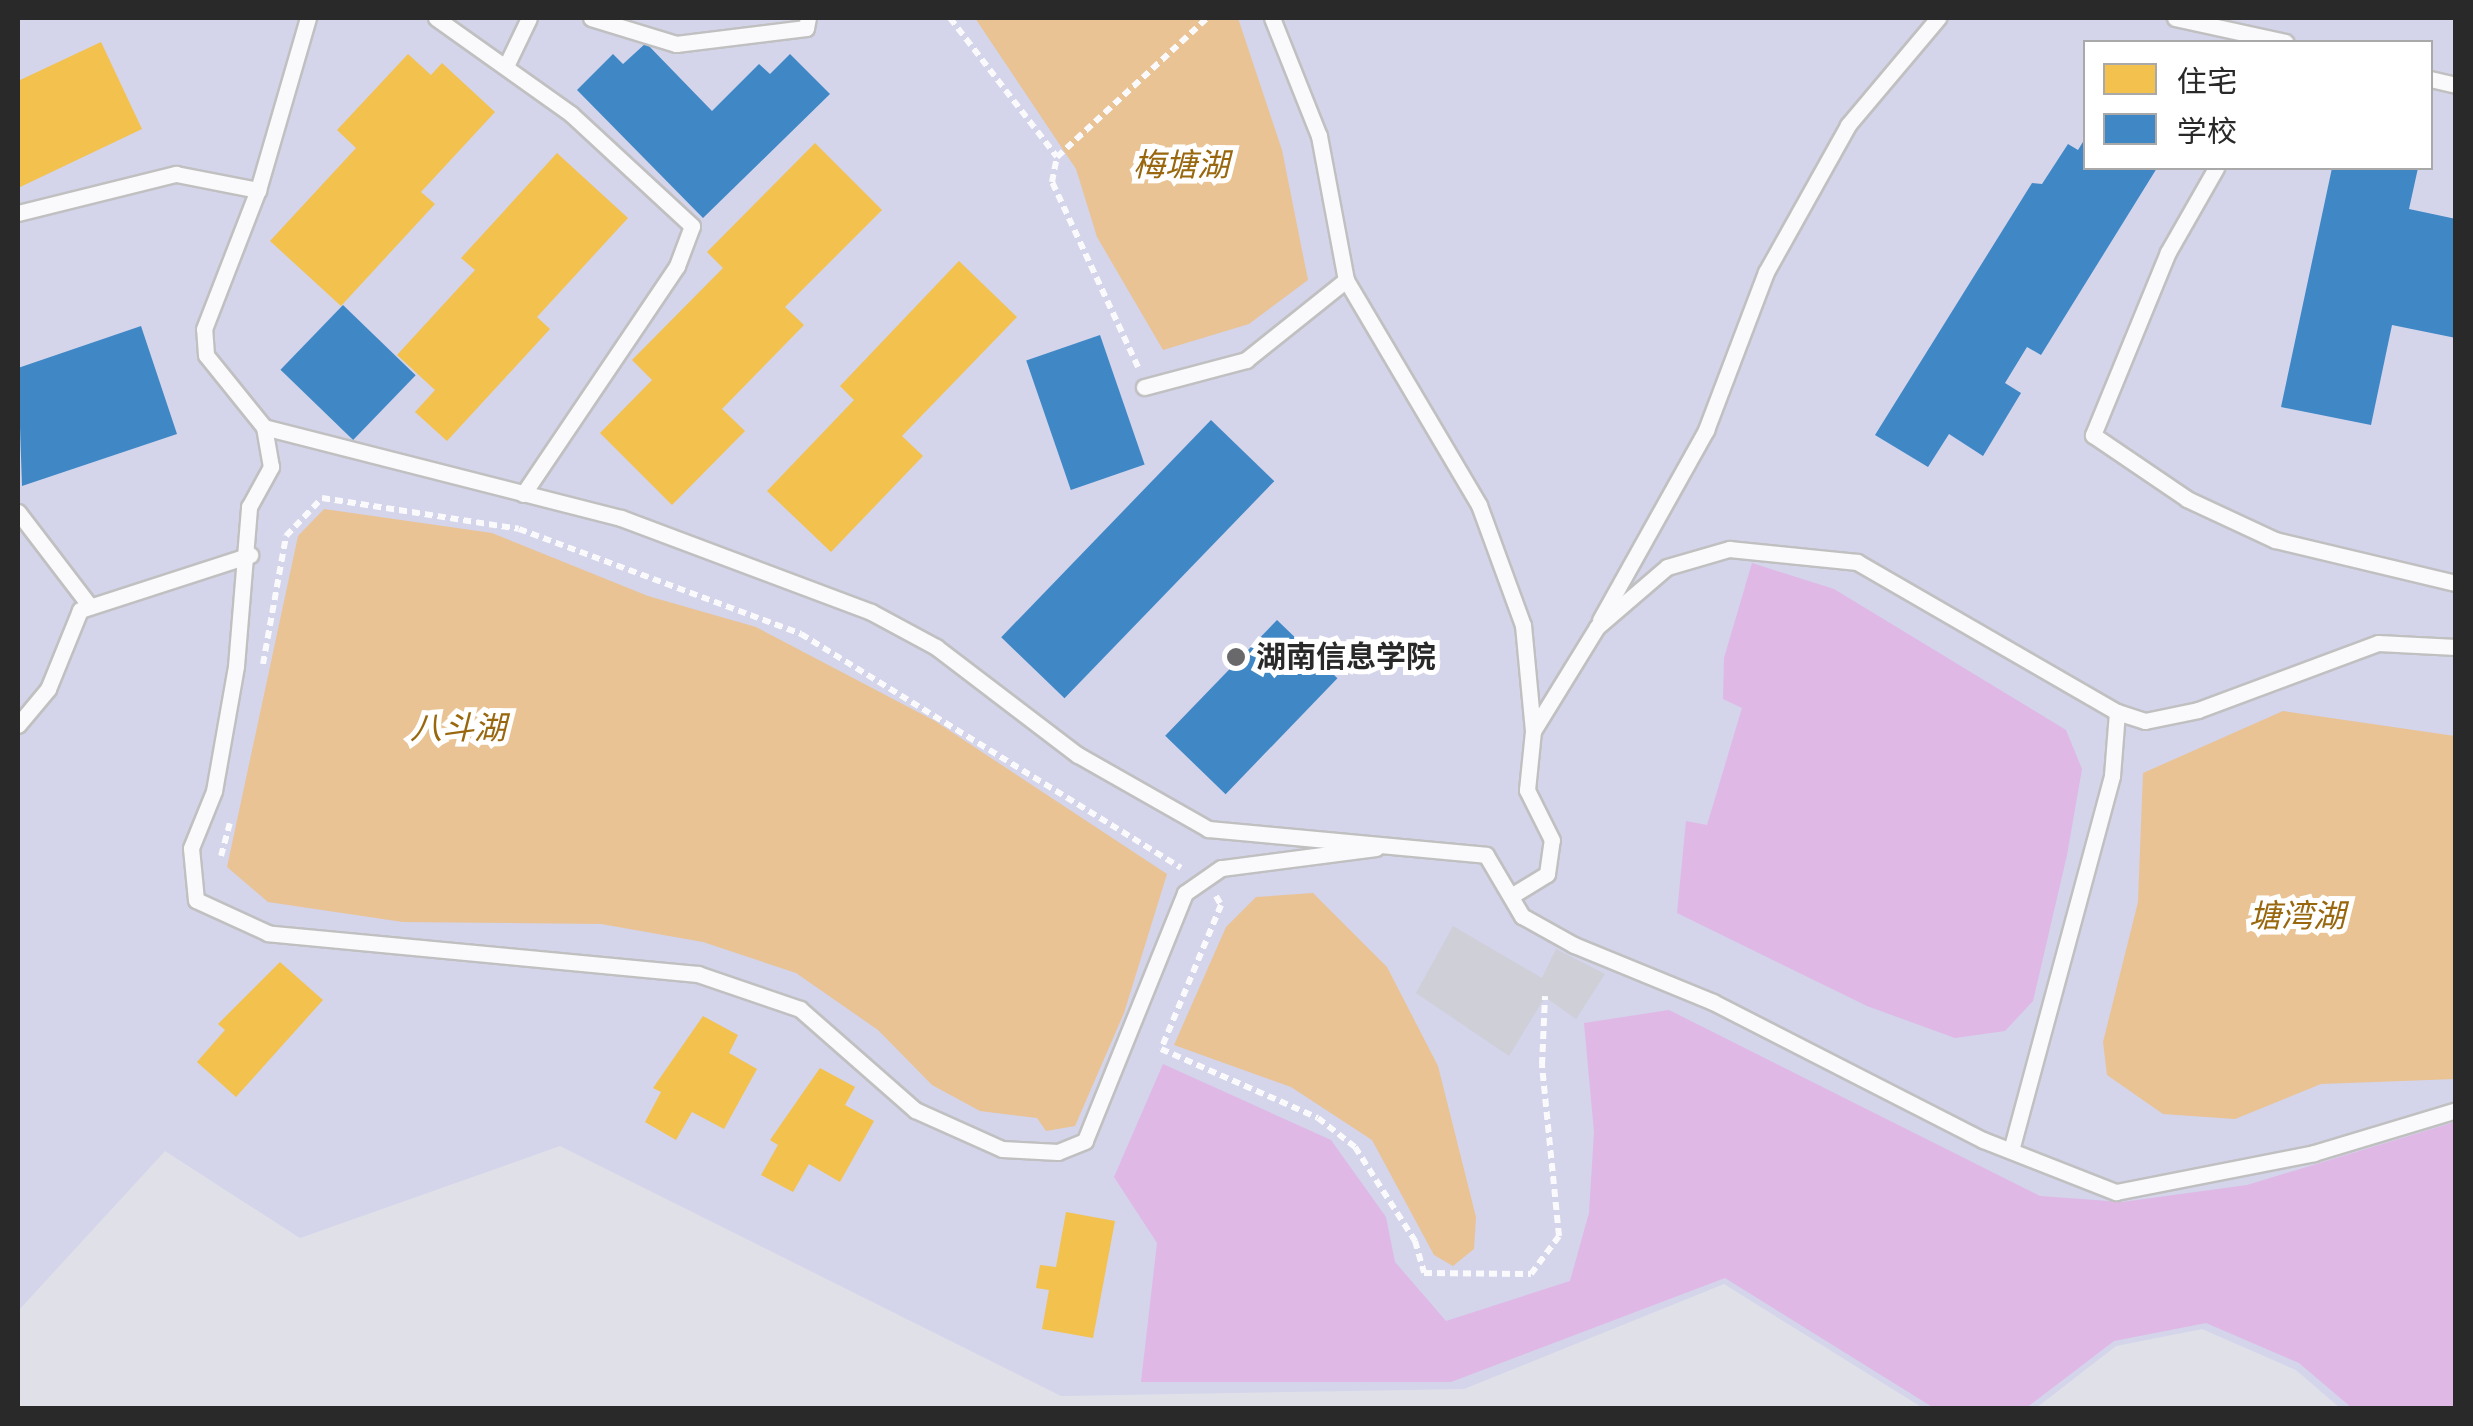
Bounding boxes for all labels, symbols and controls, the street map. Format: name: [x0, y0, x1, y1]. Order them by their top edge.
legend: [2083, 40, 2433, 170]
text: 住宅: [2177, 62, 2237, 101]
text: 学校: [2177, 112, 2237, 151]
water label: 梅塘湖: [1133, 146, 1229, 184]
place label: 湖南信息学院: [1256, 639, 1436, 675]
marker: 湖南信息学院: [1225, 646, 1247, 668]
water label: 八斗湖: [410, 709, 506, 747]
water label: 塘湾湖: [2249, 897, 2345, 935]

